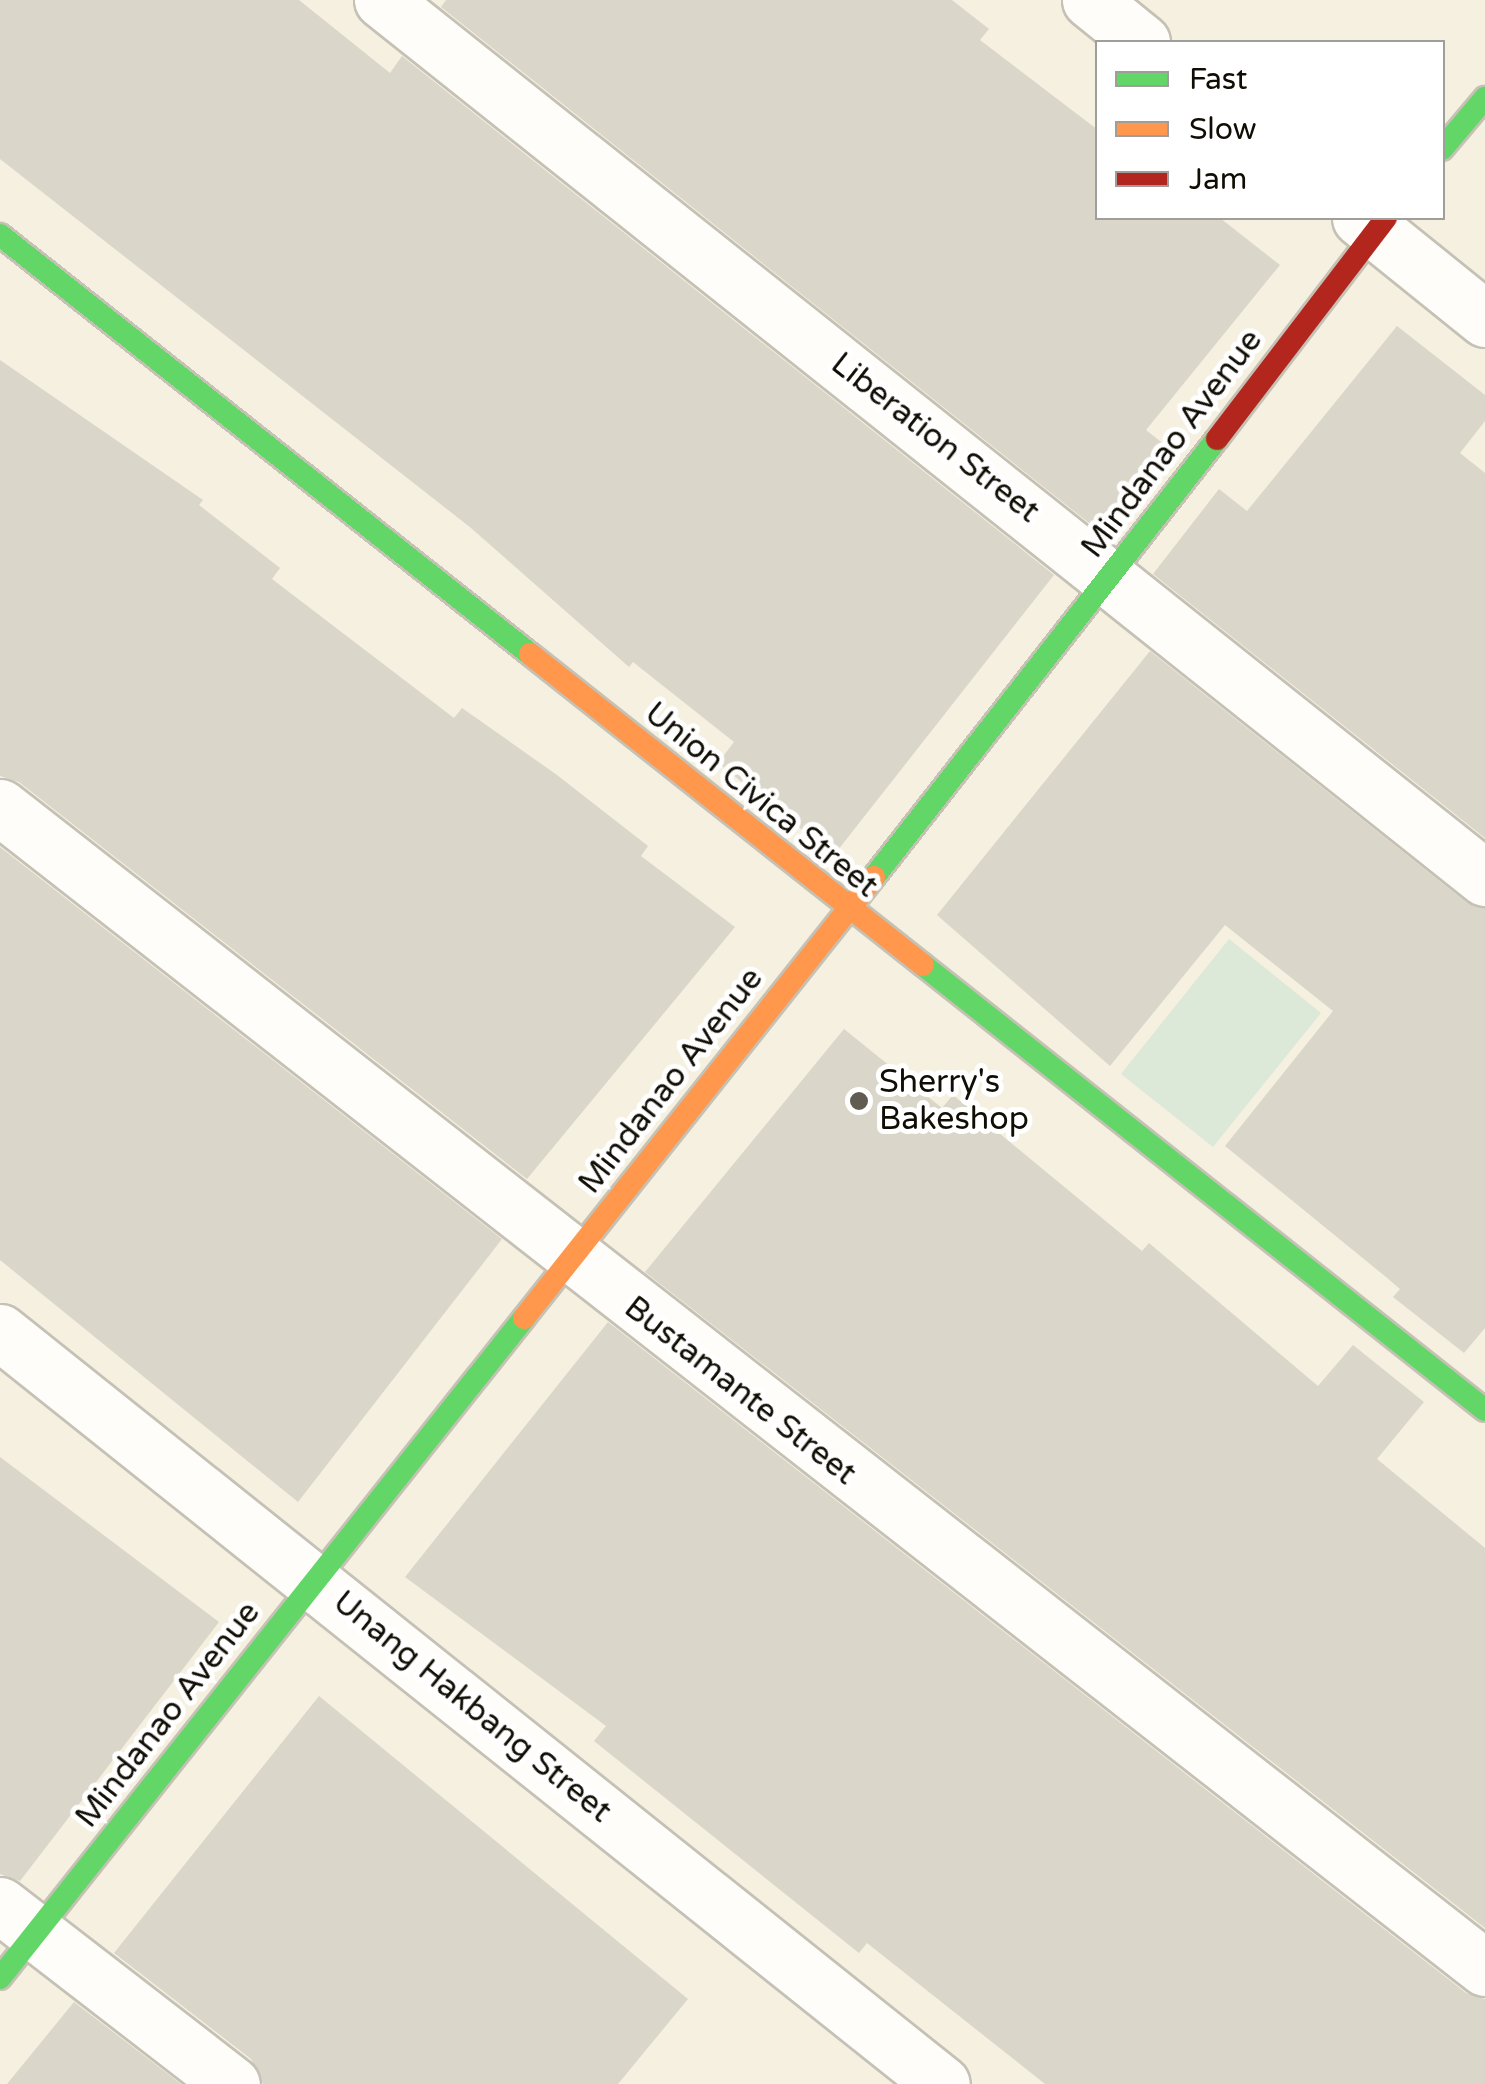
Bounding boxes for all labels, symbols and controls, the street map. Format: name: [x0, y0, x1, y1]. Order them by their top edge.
legend: [1095, 40, 1445, 220]
text: Fast: [1189, 61, 1248, 98]
text: Slow: [1189, 111, 1257, 148]
text: Jam: [1189, 161, 1247, 198]
street label: Mindanao Avenue: [1074, 322, 1270, 566]
street label: Liberation Street: [823, 345, 1047, 531]
street label: Union Civica Street: [637, 694, 885, 906]
street label: Mindanao Avenue: [571, 960, 771, 1202]
place label: Sherry's Bakeshop: [879, 1064, 1029, 1139]
marker: Sherry's Bakeshop: [848, 1090, 870, 1112]
street label: Bustamante Street: [617, 1289, 863, 1493]
street label: Unang Hakbang Street: [325, 1583, 619, 1831]
street label: Mindanao Avenue: [68, 1594, 268, 1836]

